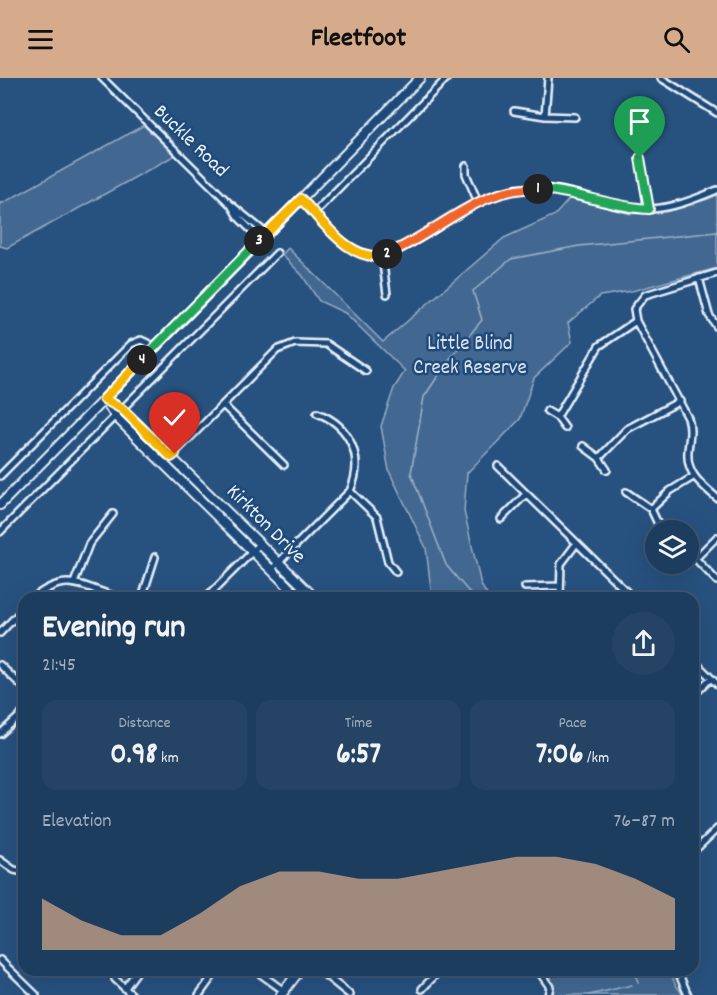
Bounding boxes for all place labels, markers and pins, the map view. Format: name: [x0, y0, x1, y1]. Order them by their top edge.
pin: [614, 96, 665, 158]
pin: 1: [523, 174, 553, 204]
pin: 3: [244, 226, 274, 256]
pin: 2: [372, 239, 402, 269]
pin: 4: [127, 345, 157, 375]
pin: [149, 392, 200, 454]

